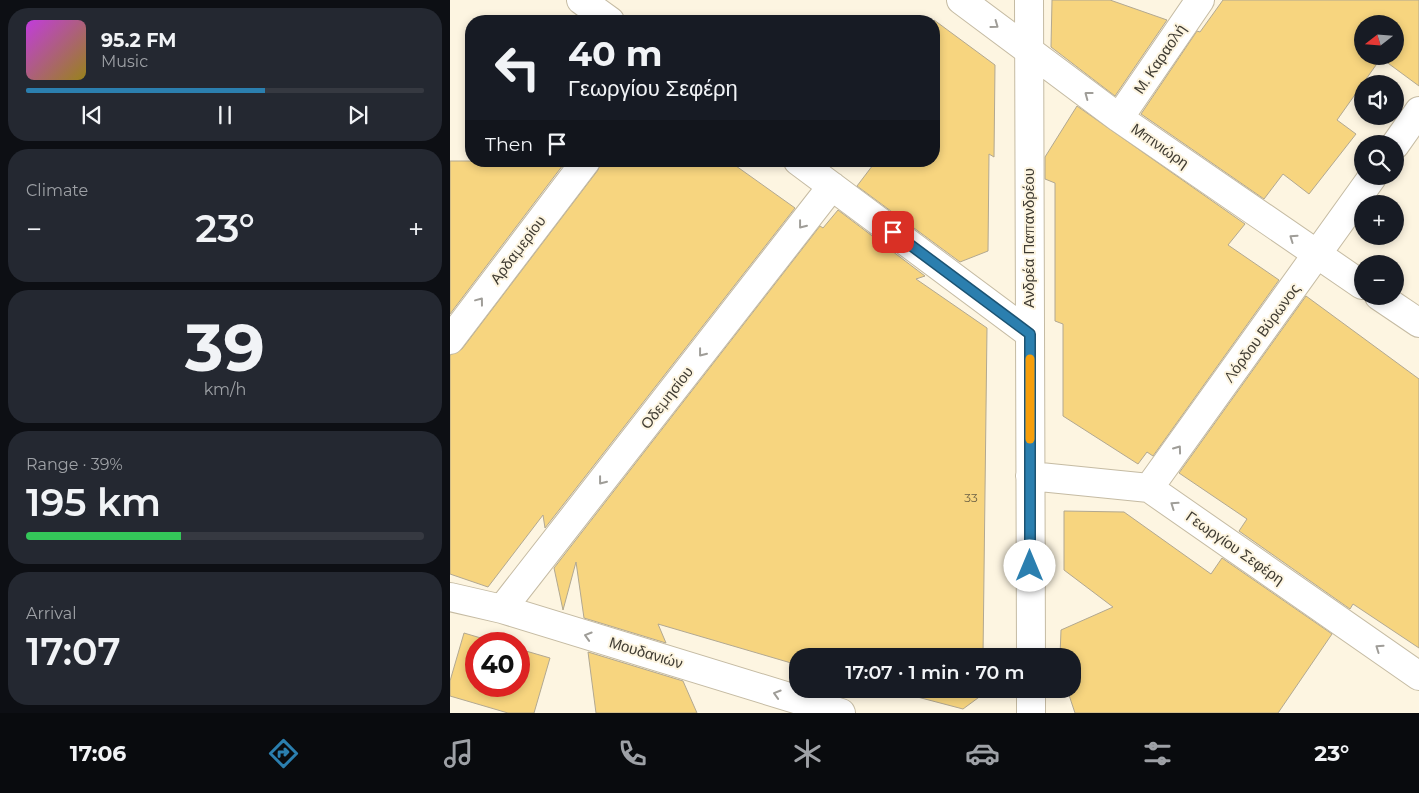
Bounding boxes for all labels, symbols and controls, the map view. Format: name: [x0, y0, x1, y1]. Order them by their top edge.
north arrow: [1354, 15, 1404, 65]
map controls: [1354, 15, 1404, 305]
one-way arrow: [989, 19, 999, 28]
street label: Μ. Καραολή: [1129, 20, 1190, 97]
text: 95.2 FM: [101, 29, 176, 52]
text: 40 m: [568, 32, 663, 75]
icon: left: [485, 35, 550, 100]
text: Music: [101, 52, 148, 71]
text: Γεωργίου Σεφέρη: [568, 75, 738, 102]
button: sound: [1354, 75, 1404, 125]
one-way arrow: [1085, 92, 1094, 100]
icon: previous: [78, 101, 106, 129]
icon: pause: [211, 101, 239, 129]
icon: next: [344, 101, 372, 129]
street label: Μπινιώρη: [1128, 119, 1193, 172]
icon: arrive: [543, 130, 571, 158]
text: Then: [485, 133, 533, 156]
button: search: [1354, 135, 1404, 185]
street label: Ανδρέα Παπανδρέου: [1019, 168, 1038, 308]
text: Climate: [26, 181, 88, 200]
button: +: [1354, 195, 1404, 245]
text: 23°: [195, 205, 255, 252]
pin: [872, 211, 914, 253]
text: −: [26, 212, 42, 246]
text: +: [408, 212, 424, 246]
street label: Αρδαμερίου: [486, 212, 550, 288]
icon: arrive: [879, 218, 907, 246]
one-way arrow: [798, 219, 807, 228]
one-way arrow: [1290, 235, 1299, 244]
button: −: [1354, 255, 1404, 305]
street label: Λόρδου Βύρωνος: [1219, 280, 1304, 386]
one-way arrow: [474, 298, 482, 307]
text: 39: [185, 308, 265, 387]
one-way arrow: [699, 347, 708, 357]
street label: Οδεμησίου: [636, 363, 697, 433]
text: km/h: [204, 380, 246, 399]
one-way arrow: [1172, 445, 1181, 455]
text: Range · 39%: [26, 455, 123, 474]
one-way arrow: [600, 475, 608, 484]
text: 195 km: [26, 479, 161, 526]
house number: 33: [964, 490, 978, 505]
one-way arrow: [1170, 502, 1180, 511]
street label: Γεωργίου Σεφέρη: [1182, 507, 1288, 589]
position arrow: [1003, 539, 1055, 591]
text: Arrival: [26, 604, 76, 623]
text: 17:07: [26, 628, 121, 675]
one-way arrow: [585, 631, 593, 641]
speed limit sign: 40: [465, 632, 530, 697]
street label: Μουδανιών: [607, 632, 685, 673]
one-way arrow: [1375, 645, 1385, 654]
text: 17:07 · 1 min · 70 m: [845, 661, 1025, 684]
one-way arrow: [774, 689, 782, 699]
icon: directions: [266, 736, 301, 771]
icon: music: [441, 736, 476, 771]
icon: phone: [615, 736, 650, 771]
icon: climate: [790, 736, 825, 771]
icon: car: [965, 736, 1000, 771]
icon: filters: [1140, 736, 1175, 771]
text: 17:06: [70, 740, 126, 767]
text: 23°: [1314, 740, 1349, 767]

